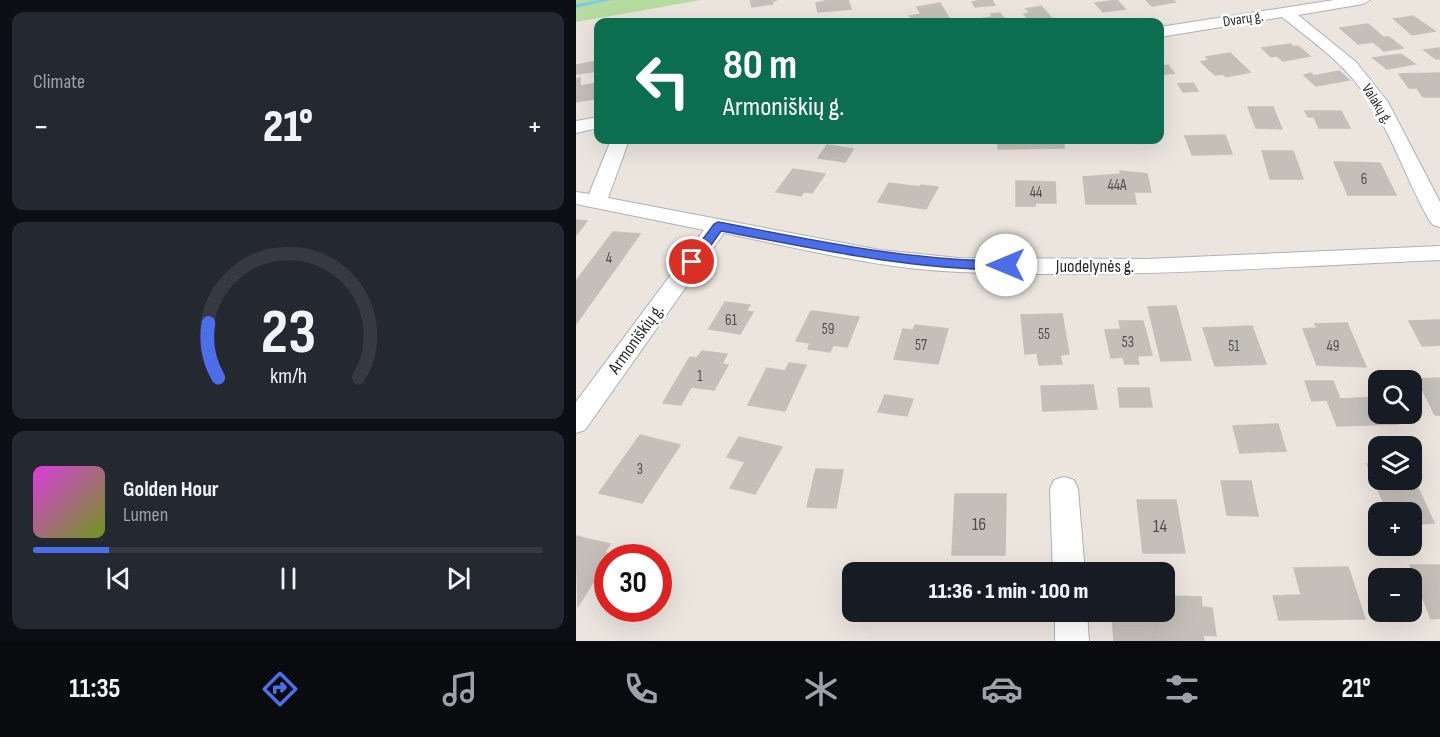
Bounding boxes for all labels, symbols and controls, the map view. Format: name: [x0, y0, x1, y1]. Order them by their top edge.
street label: Dvarų g.: [1222, 6, 1265, 32]
text: 80 m: [723, 40, 797, 91]
icon: left: [624, 42, 702, 120]
text: Climate: [33, 70, 85, 94]
street label: Valakų g.: [1357, 80, 1397, 128]
text: Armoniškių g.: [723, 91, 844, 123]
text: 21°: [263, 100, 313, 155]
text: −: [33, 107, 49, 147]
text: +: [527, 107, 543, 147]
house number: 6: [1361, 170, 1367, 189]
house number: 44A: [1107, 176, 1127, 195]
house number: 44: [1030, 183, 1042, 202]
position arrow: [974, 233, 1038, 297]
pin: [666, 236, 717, 287]
icon: arrive: [675, 245, 708, 278]
house number: 4: [606, 249, 612, 268]
street label: Juodelynės g.: [1055, 256, 1134, 277]
text: 23: [260, 296, 316, 371]
street label: Armoniškių g.: [603, 300, 668, 379]
house number: 61: [725, 311, 738, 330]
house number: 59: [822, 320, 834, 339]
house number: 55: [1038, 325, 1050, 344]
house number: 53: [1122, 333, 1134, 352]
house number: 57: [915, 336, 927, 355]
house number: 51: [1228, 337, 1240, 356]
house number: 49: [1327, 337, 1339, 356]
text: km/h: [269, 364, 307, 389]
house number: 1: [697, 367, 703, 386]
map controls: [1368, 370, 1422, 622]
button: search: [1368, 370, 1422, 424]
button: layers: [1368, 436, 1422, 490]
house number: 3: [637, 460, 643, 479]
text: Golden Hour: [123, 476, 219, 503]
button: +: [1368, 502, 1422, 556]
text: Lumen: [123, 503, 168, 527]
house number: 16: [972, 514, 986, 535]
house number: 14: [1153, 516, 1167, 537]
speed limit sign: 30: [594, 544, 672, 622]
icon: previous: [102, 562, 135, 595]
icon: pause: [272, 562, 305, 595]
icon: next: [442, 562, 475, 595]
button: −: [1368, 568, 1422, 622]
text: 11:36 · 1 min · 100 m: [929, 578, 1088, 605]
icon: directions: [259, 668, 301, 710]
icon: music: [439, 668, 481, 710]
icon: phone: [620, 668, 662, 710]
icon: climate: [800, 668, 842, 710]
icon: car: [981, 668, 1023, 710]
icon: filters: [1161, 668, 1203, 710]
text: 11:35: [69, 673, 120, 705]
text: 21°: [1341, 673, 1371, 705]

